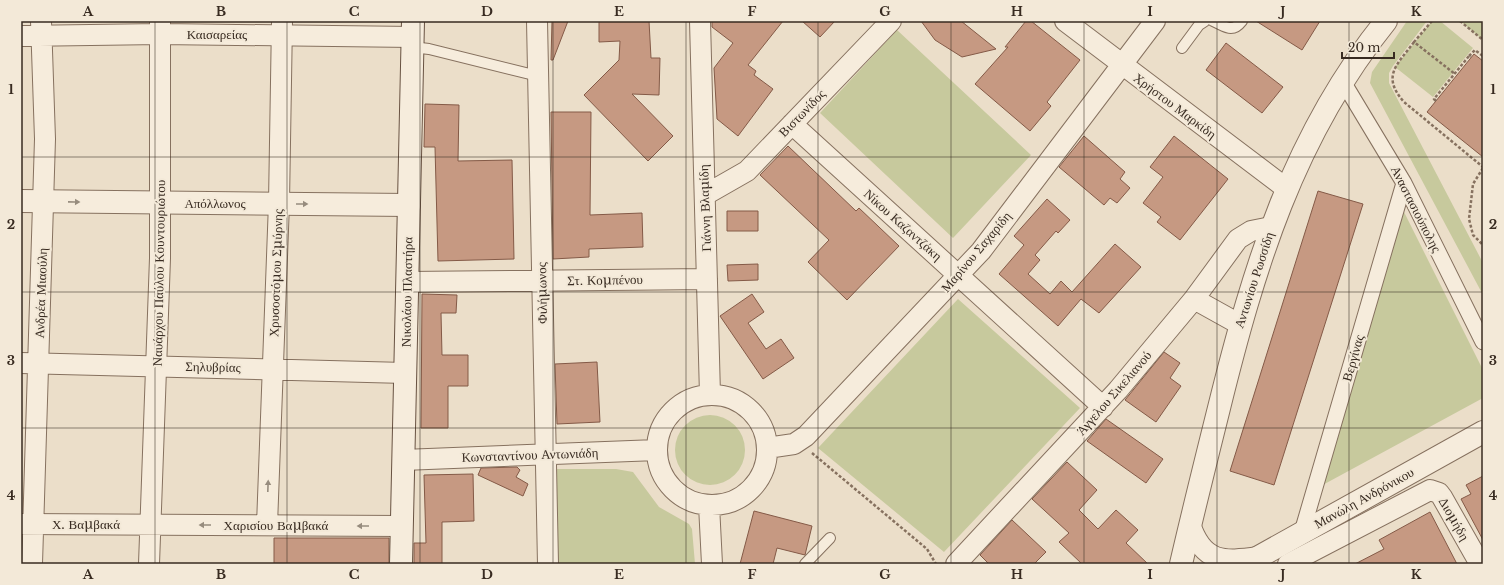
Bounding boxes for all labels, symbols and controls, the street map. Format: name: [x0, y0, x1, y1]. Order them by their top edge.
text: A: [82, 3, 94, 20]
text: B: [216, 3, 226, 20]
text: C: [349, 3, 360, 20]
text: D: [481, 3, 493, 20]
text: E: [614, 3, 624, 20]
text: F: [748, 3, 757, 20]
text: G: [879, 3, 891, 20]
text: H: [1011, 3, 1023, 20]
text: I: [1147, 3, 1153, 20]
text: J: [1277, 3, 1286, 20]
text: K: [1411, 3, 1422, 20]
street label: Καισαρείας: [187, 26, 248, 43]
scale bar: [1342, 34, 1394, 60]
text: 20 m: [1348, 40, 1380, 55]
street label: Χρήστου Μαρκίδη: [1130, 69, 1220, 143]
text: 1: [8, 81, 14, 98]
text: 1: [1490, 81, 1496, 98]
street label: Βιστωνίδος: [775, 85, 830, 141]
street label: Αναστασιούπολης: [1387, 163, 1445, 256]
street label: Γιάννη Βλαμίδη: [695, 164, 715, 252]
street label: Ναυάρχου Παύλου Κουντουριώτου: [149, 179, 169, 367]
street label: Νίκου Καζαντζάκη: [860, 185, 946, 265]
street label: Απόλλωνος: [184, 195, 246, 212]
one-way arrow: [68, 199, 81, 205]
one-way arrow: [296, 201, 309, 207]
street label: Χρυσοστόμου Σμύρνης: [265, 208, 287, 337]
street label: Μαρίνου Σαχαρίδη: [937, 208, 1015, 296]
text: 2: [7, 216, 15, 233]
text: 2: [1489, 216, 1497, 233]
street label: Αντωνίου Ρωσσίδη: [1230, 229, 1278, 330]
street label: Νικολάου Πλαστήρα: [398, 237, 416, 347]
street label: Ανδρέα Μιαούλη: [31, 247, 51, 339]
street label: Φιλήμωνος: [533, 261, 551, 324]
street label: Στ. Κομπένου: [567, 271, 643, 289]
street label: Βεργίνας: [1338, 332, 1368, 383]
street label: Άγγελου Σικελιανού: [1073, 347, 1155, 439]
text: 3: [7, 352, 15, 369]
text: 3: [1489, 352, 1497, 369]
street label: Σηλυβρίας: [185, 358, 242, 376]
street label: Κωνσταντίνου Αντωνιάδη: [461, 444, 599, 466]
street label: Μανώλη Ανδρόνικου: [1311, 464, 1417, 532]
one-way arrow: [265, 480, 272, 492]
text: 4: [7, 487, 16, 504]
text: 4: [1489, 487, 1498, 504]
street label: Διομήδη: [1435, 494, 1473, 544]
street label: Χ. Βαμβακά: [52, 516, 120, 533]
street label: Χαρισίου Βαμβακά: [224, 517, 329, 534]
one-way arrow: [198, 522, 211, 528]
one-way arrow: [356, 523, 369, 529]
text: A: [82, 566, 94, 583]
text: B: [216, 566, 226, 583]
text: C: [349, 566, 360, 583]
text: D: [481, 566, 493, 583]
text: E: [614, 566, 624, 583]
text: F: [748, 566, 757, 583]
text: G: [879, 566, 891, 583]
text: H: [1011, 566, 1023, 583]
text: I: [1147, 566, 1153, 583]
text: J: [1277, 566, 1286, 583]
text: K: [1411, 566, 1422, 583]

